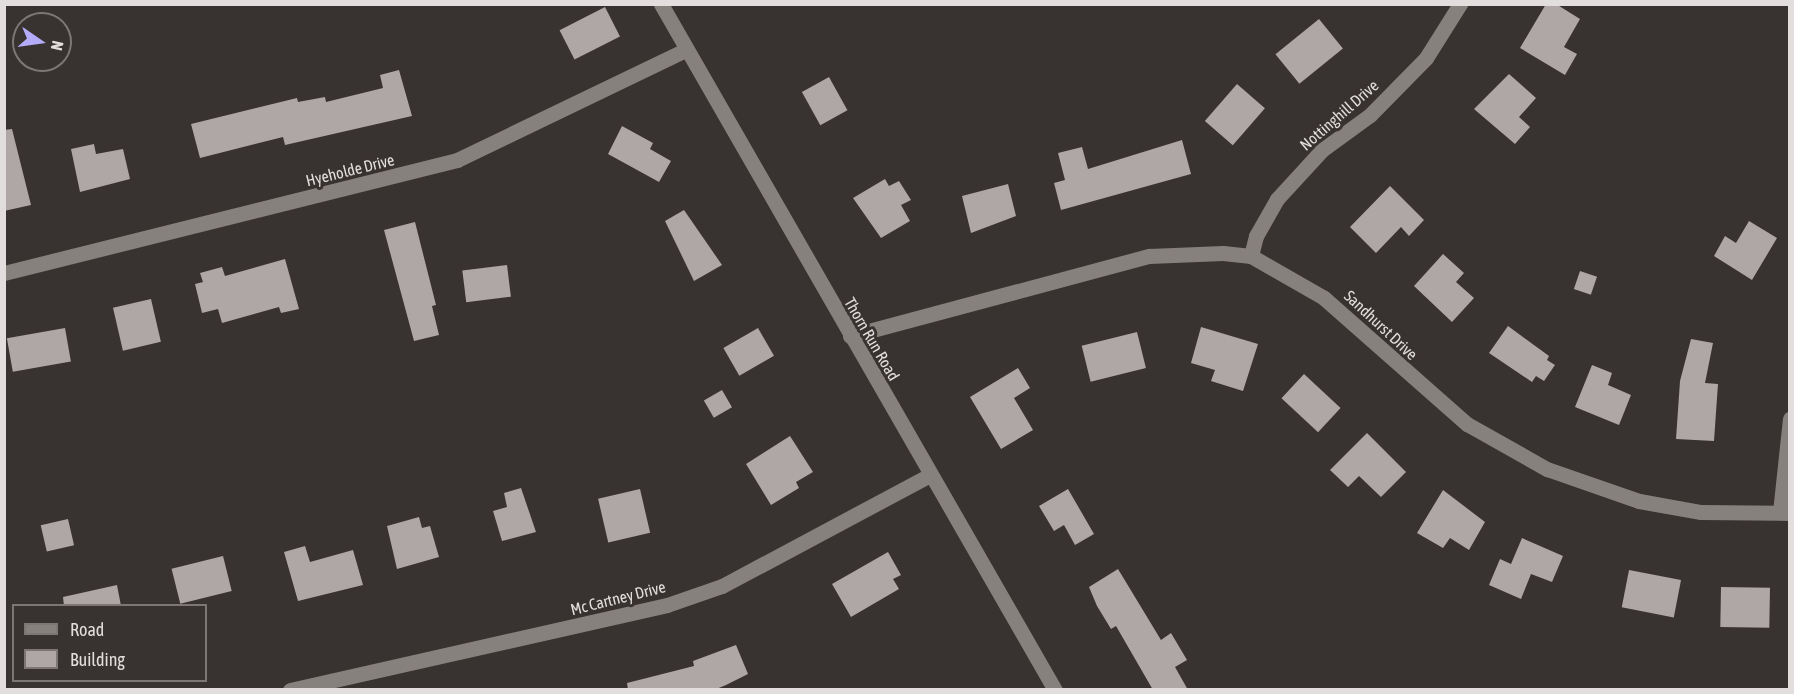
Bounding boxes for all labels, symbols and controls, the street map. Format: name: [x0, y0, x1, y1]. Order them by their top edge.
north arrow: [12, 12, 72, 72]
text: N: [48, 39, 67, 52]
street label: Nottinghill Drive: [1296, 76, 1382, 154]
street label: Hyeholde Drive: [304, 150, 396, 190]
street label: Sandhurst Drive: [1340, 286, 1422, 364]
street label: Thorn Run Road: [840, 294, 904, 384]
street label: Mc Cartney Drive: [568, 577, 668, 619]
legend: [12, 604, 207, 682]
text: Road: [70, 619, 104, 640]
text: Building: [70, 649, 125, 670]

